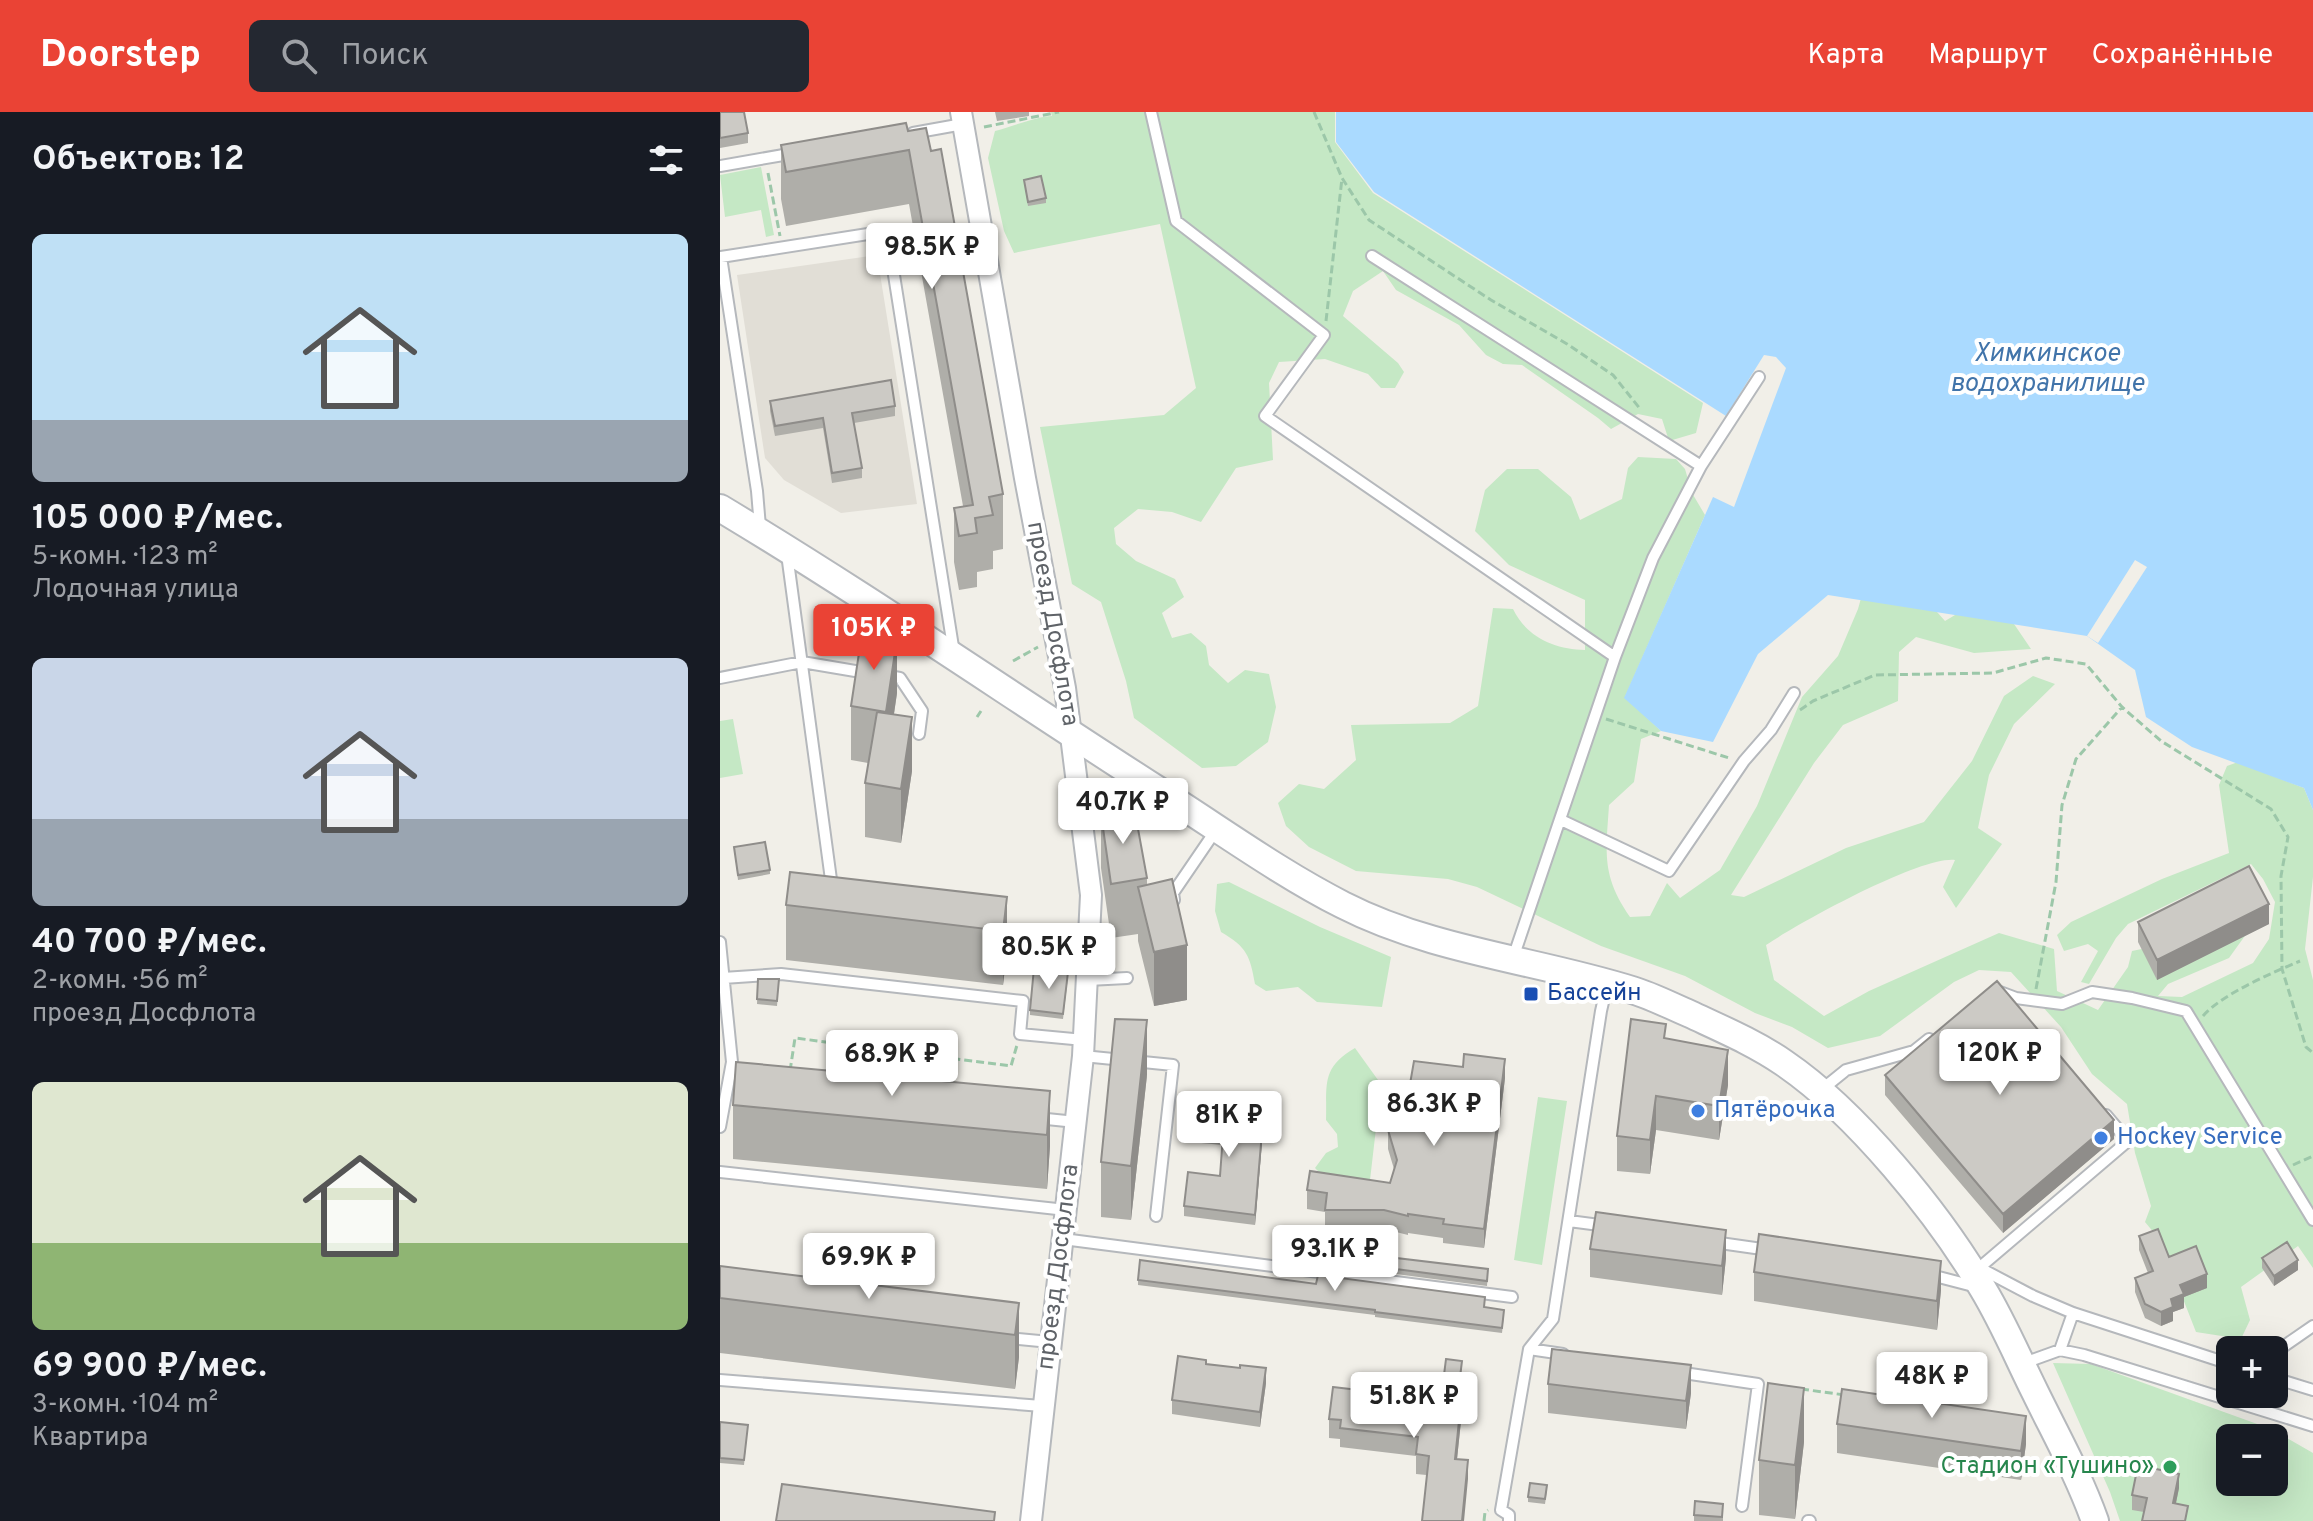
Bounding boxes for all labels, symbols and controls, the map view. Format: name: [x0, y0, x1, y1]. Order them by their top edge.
search box: [249, 20, 809, 92]
text: Doorstep: [40, 32, 201, 81]
icon: search: [277, 34, 321, 78]
text: Поиск: [341, 38, 429, 75]
text: Карта: [1808, 38, 1884, 74]
text: Маршрут: [1928, 38, 2047, 74]
text: Сохранённые: [2091, 38, 2273, 74]
icon: filters: [644, 138, 688, 182]
text: Объектов: 12: [32, 139, 244, 182]
pin: 98.5K ₽: [858, 223, 1006, 291]
text: 98.5K ₽: [884, 232, 980, 265]
icon: home: [288, 286, 432, 430]
water label: Химкинское водохранилище: [1950, 338, 2145, 401]
text: 105 000 ₽/мес.: [32, 498, 283, 541]
street label: проезд Досфлота: [1019, 519, 1085, 729]
text: 5-комн. · 123 m²: [32, 541, 218, 574]
text: Лодочная улица: [32, 574, 239, 607]
pin: 105K ₽: [809, 604, 939, 672]
text: 105K ₽: [831, 613, 917, 646]
icon: home: [288, 710, 432, 854]
pin: 40.7K ₽: [1049, 778, 1197, 846]
text: 40.7K ₽: [1076, 787, 1170, 820]
text: 40 700 ₽/мес.: [32, 922, 266, 965]
pin: 80.5K ₽: [975, 923, 1123, 991]
text: 80.5K ₽: [1000, 932, 1098, 965]
text: 2-комн. · 56 m²: [32, 965, 208, 998]
place label: Бассейн: [1547, 979, 1641, 1009]
marker: Бассейн: [1522, 985, 1540, 1003]
text: проезд Досфлота: [32, 998, 256, 1031]
pin: 120K ₽: [1935, 1029, 2065, 1097]
pin: 68.9K ₽: [818, 1030, 966, 1098]
text: 120K ₽: [1957, 1038, 2043, 1071]
text: 68.9K ₽: [844, 1039, 940, 1072]
pin: 86.3K ₽: [1360, 1080, 1508, 1148]
text: 86.3K ₽: [1386, 1089, 1482, 1122]
pin: 81K ₽: [1173, 1091, 1285, 1159]
place label: Пятёрочка: [1714, 1096, 1835, 1126]
text: 81K ₽: [1195, 1100, 1263, 1133]
marker: Пятёрочка: [1689, 1102, 1707, 1120]
place label: Hockey Service: [2117, 1123, 2283, 1153]
marker: Hockey Service: [2092, 1129, 2110, 1147]
icon: home: [288, 1134, 432, 1278]
street label: проезд Досфлота: [1031, 1162, 1087, 1372]
pin: 93.1K ₽: [1261, 1225, 1409, 1293]
pin: 69.9K ₽: [795, 1233, 943, 1301]
text: 93.1K ₽: [1290, 1234, 1380, 1267]
text: 69.9K ₽: [821, 1242, 917, 1275]
map controls: [2216, 1336, 2288, 1496]
button: +: [2216, 1336, 2288, 1408]
text: 69 900 ₽/мес.: [32, 1346, 267, 1389]
pin: 48K ₽: [1876, 1352, 1988, 1420]
text: 48K ₽: [1895, 1361, 1969, 1394]
pin: 51.8K ₽: [1340, 1372, 1488, 1440]
text: 51.8K ₽: [1369, 1381, 1459, 1414]
text: 3-комн. · 104 m²: [32, 1389, 218, 1422]
text: Квартира: [32, 1422, 148, 1455]
button: −: [2216, 1424, 2288, 1496]
place label: Стадион «Тушино»: [1941, 1452, 2154, 1482]
marker: Стадион «Тушино»: [2161, 1458, 2179, 1476]

